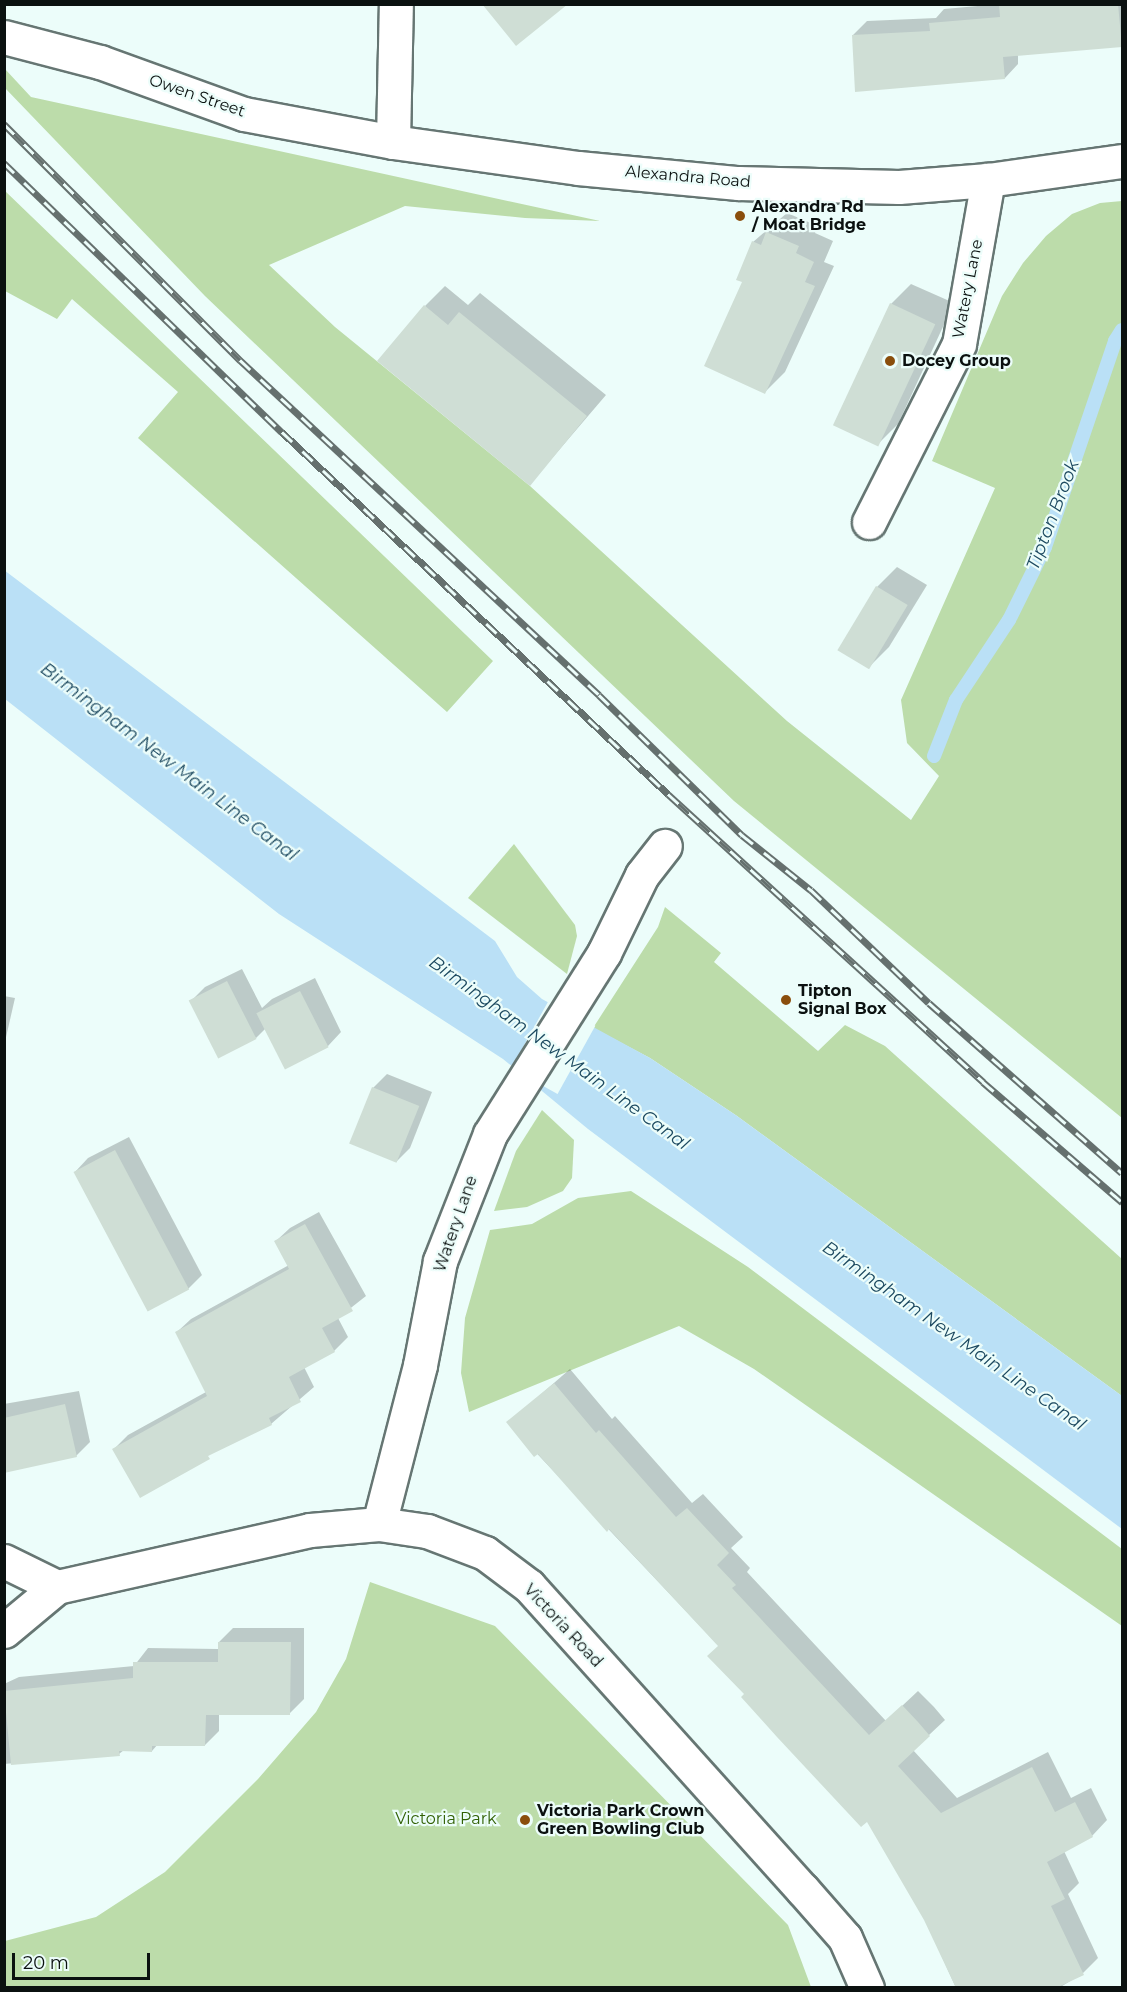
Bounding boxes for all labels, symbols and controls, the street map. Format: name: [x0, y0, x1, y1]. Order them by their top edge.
street label: Owen Street: [146, 71, 248, 121]
street label: Alexandra Road: [624, 162, 752, 192]
place label: Alexandra Rd / Moat Bridge: [752, 197, 866, 235]
marker: Alexandra Rd / Moat Bridge: [733, 209, 747, 223]
street label: Watery Lane: [949, 238, 987, 340]
place label: Docey Group: [902, 351, 1011, 371]
marker: Docey Group: [883, 354, 897, 368]
water label: Tipton Brook: [1022, 457, 1084, 573]
water label: Birmingham New Main Line Canal: [36, 658, 302, 866]
water label: Birmingham New Main Line Canal: [425, 951, 693, 1155]
place label: Tipton Signal Box: [798, 981, 886, 1019]
marker: Tipton Signal Box: [779, 993, 793, 1007]
street label: Watery Lane: [431, 1173, 481, 1275]
water label: Birmingham New Main Line Canal: [818, 1236, 1090, 1436]
street label: Victoria Road: [520, 1580, 606, 1672]
place label: Victoria Park Crown Green Bowling Club: [537, 1801, 704, 1839]
park label: Victoria Park: [395, 1809, 497, 1829]
marker: Victoria Park Crown Green Bowling Club: [518, 1813, 532, 1827]
scale bar: [15, 1941, 153, 1979]
text: 20 m: [23, 1952, 69, 1974]

